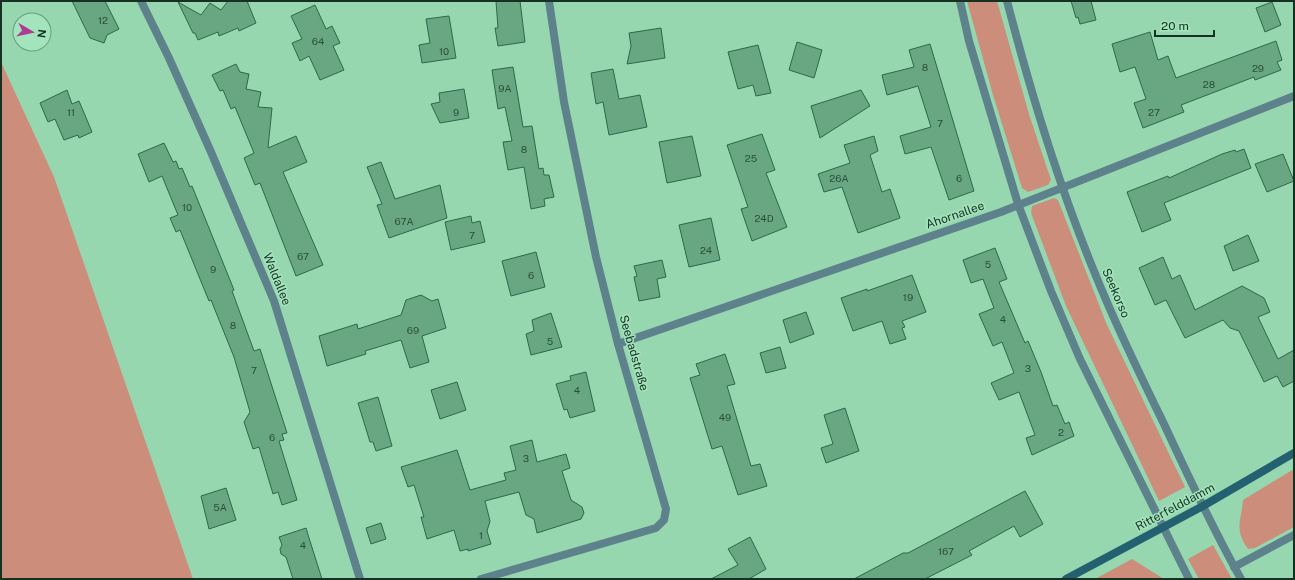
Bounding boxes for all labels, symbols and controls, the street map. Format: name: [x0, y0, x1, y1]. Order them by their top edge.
north arrow: [12, 12, 52, 52]
scale bar: [1155, 12, 1214, 38]
house number: 12: [98, 14, 108, 26]
text: 20 m: [1161, 19, 1189, 33]
text: N: [35, 28, 48, 39]
house number: 64: [312, 35, 324, 47]
house number: 10: [439, 45, 449, 57]
house number: 8: [922, 61, 928, 73]
house number: 29: [1252, 62, 1264, 74]
house number: 28: [1203, 78, 1215, 90]
house number: 9A: [498, 82, 512, 94]
house number: 11: [67, 106, 75, 118]
house number: 9: [453, 106, 459, 118]
house number: 27: [1148, 106, 1160, 118]
house number: 7: [937, 117, 943, 129]
house number: 8: [521, 143, 527, 155]
house number: 25: [745, 152, 757, 164]
house number: 26A: [829, 172, 849, 184]
house number: 6: [956, 172, 962, 184]
street label: Ahornallee: [924, 198, 986, 232]
house number: 10: [182, 201, 192, 213]
house number: 24D: [754, 212, 774, 224]
house number: 67A: [394, 215, 414, 227]
house number: 7: [469, 229, 475, 241]
house number: 24: [700, 244, 712, 256]
house number: 67: [297, 250, 309, 262]
street label: Waldallee: [260, 251, 294, 307]
house number: 5: [985, 258, 991, 270]
house number: 9: [210, 263, 216, 275]
street label: Seekorso: [1099, 266, 1133, 320]
house number: 6: [528, 269, 534, 281]
house number: 19: [903, 291, 913, 303]
house number: 4: [1000, 313, 1006, 325]
street label: Seebadstraße: [617, 314, 652, 393]
house number: 8: [230, 319, 236, 331]
house number: 69: [407, 324, 419, 336]
house number: 5: [547, 335, 553, 347]
house number: 3: [1025, 362, 1031, 374]
house number: 7: [251, 364, 257, 376]
house number: 4: [574, 384, 580, 396]
house number: 49: [719, 411, 731, 423]
house number: 2: [1058, 426, 1064, 438]
house number: 6: [269, 431, 275, 443]
house number: 3: [523, 452, 529, 464]
street label: Ritterfelddamm: [1133, 480, 1217, 534]
house number: 5A: [213, 501, 227, 513]
house number: 1: [479, 529, 483, 541]
house number: 4: [300, 539, 306, 551]
house number: 167: [938, 545, 954, 557]

